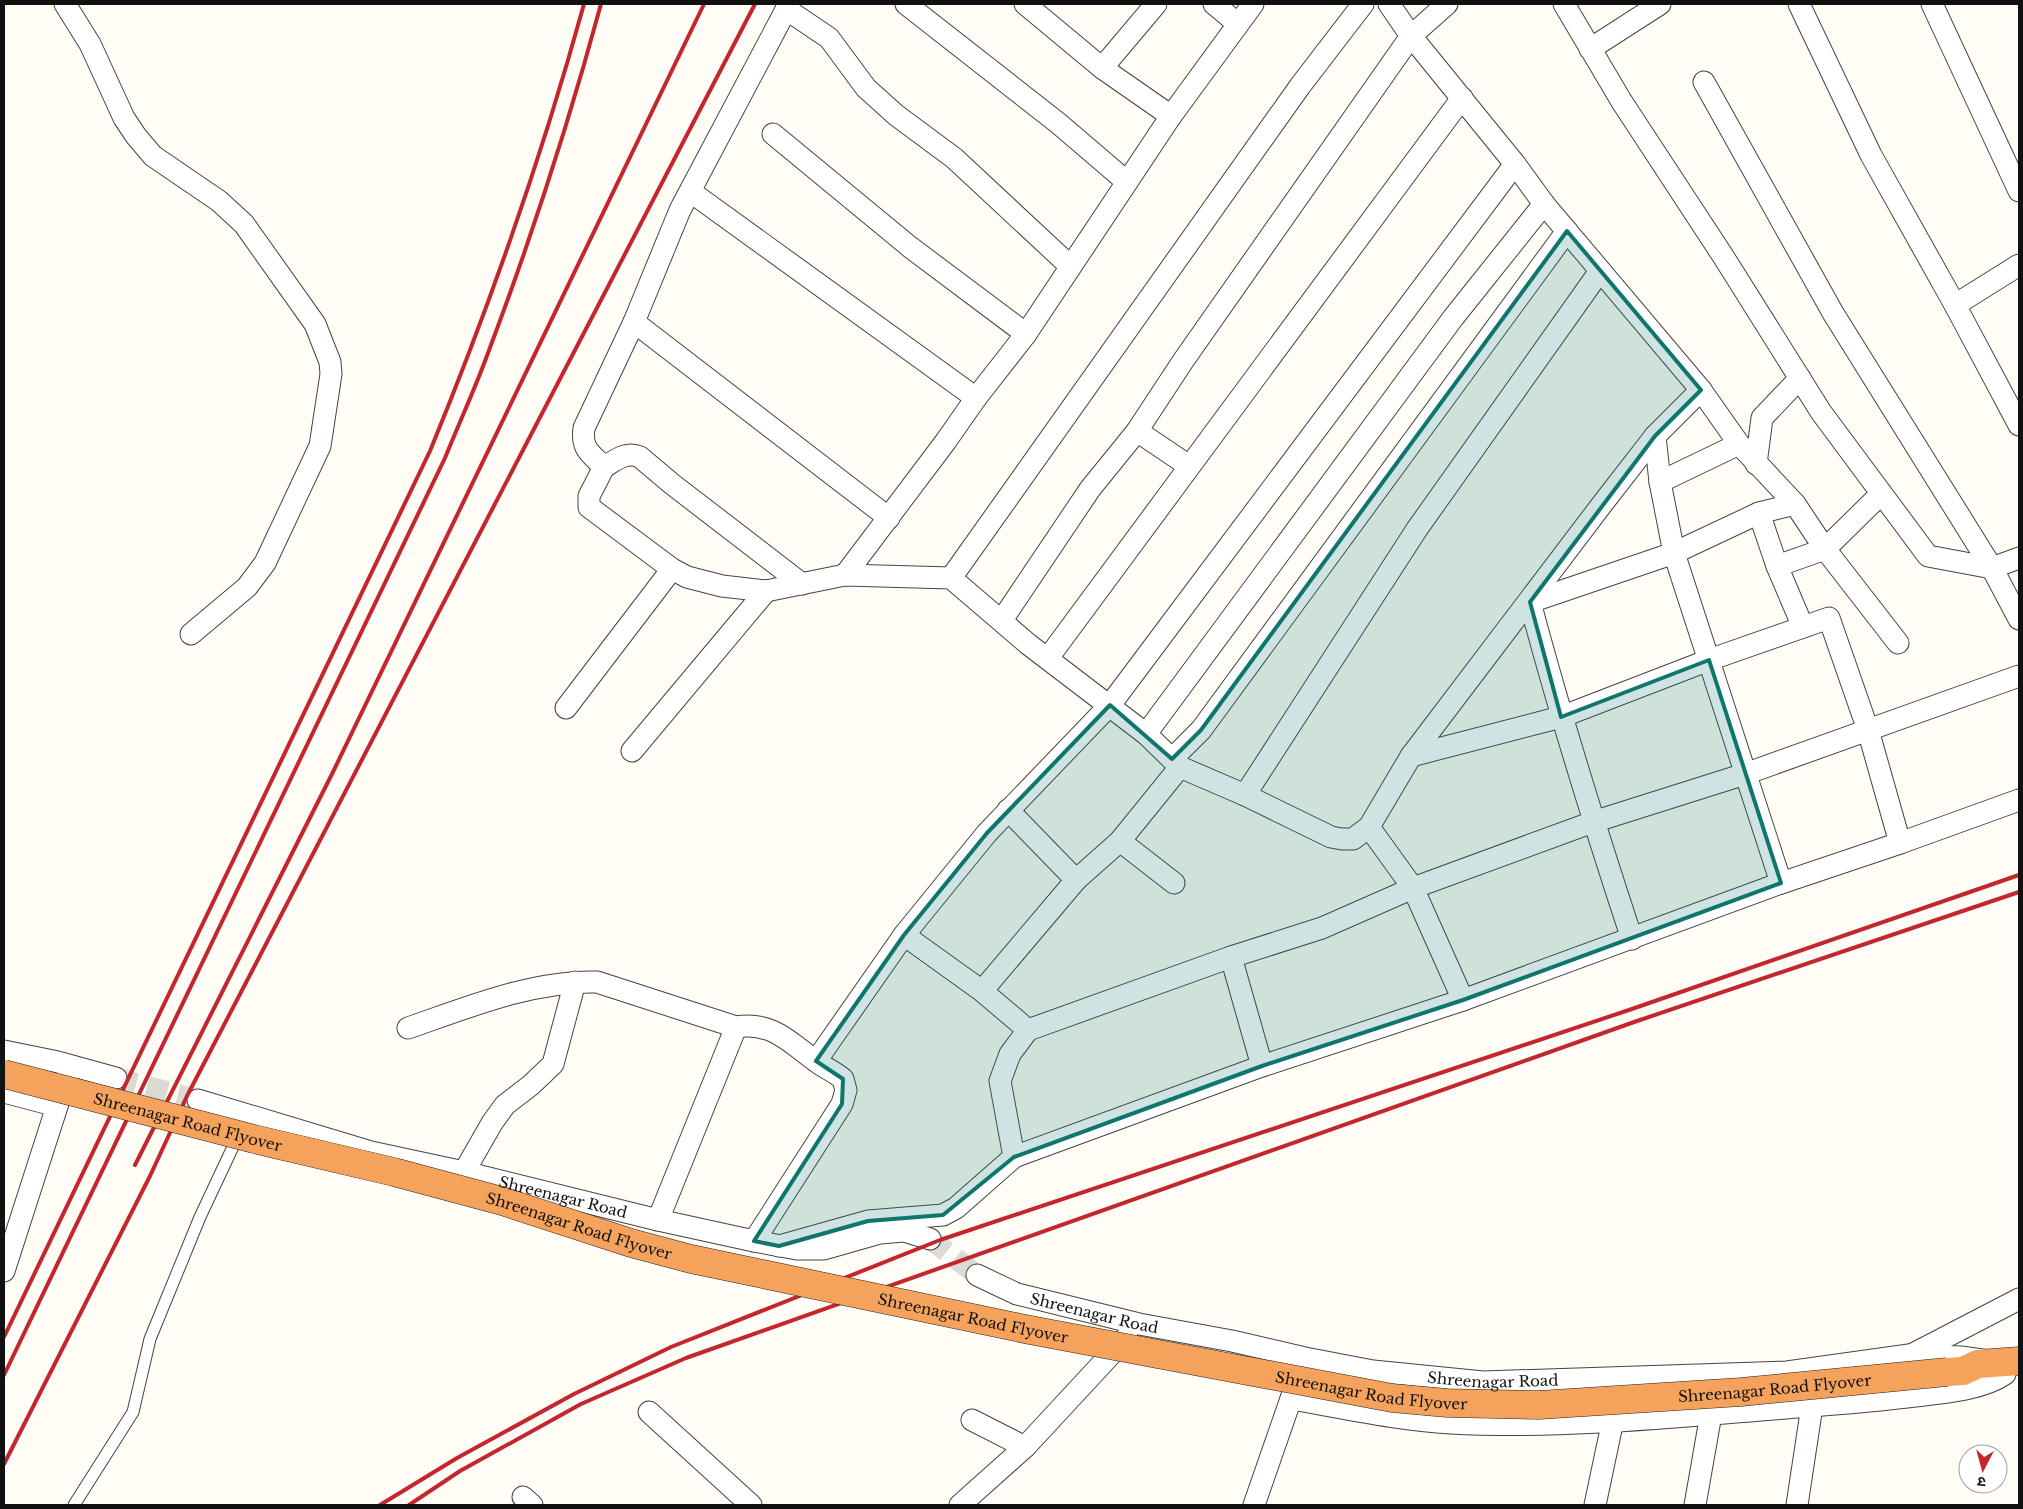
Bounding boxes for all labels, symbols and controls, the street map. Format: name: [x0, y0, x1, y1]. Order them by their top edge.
street label: Shreenagar Road Flyover: [92, 1088, 285, 1155]
street label: Shreenagar Road: [497, 1172, 629, 1222]
street label: Shreenagar Road Flyover: [484, 1188, 675, 1263]
street label: Shreenagar Road: [1028, 1288, 1160, 1337]
street label: Shreenagar Road Flyover: [876, 1289, 1071, 1347]
street label: Shreenagar Road Flyover: [1274, 1367, 1468, 1413]
street label: Shreenagar Road: [1427, 1367, 1559, 1392]
street label: Shreenagar Road Flyover: [1678, 1370, 1873, 1406]
north arrow: [1958, 1444, 2008, 1494]
text: उ: [1976, 1472, 1987, 1491]

